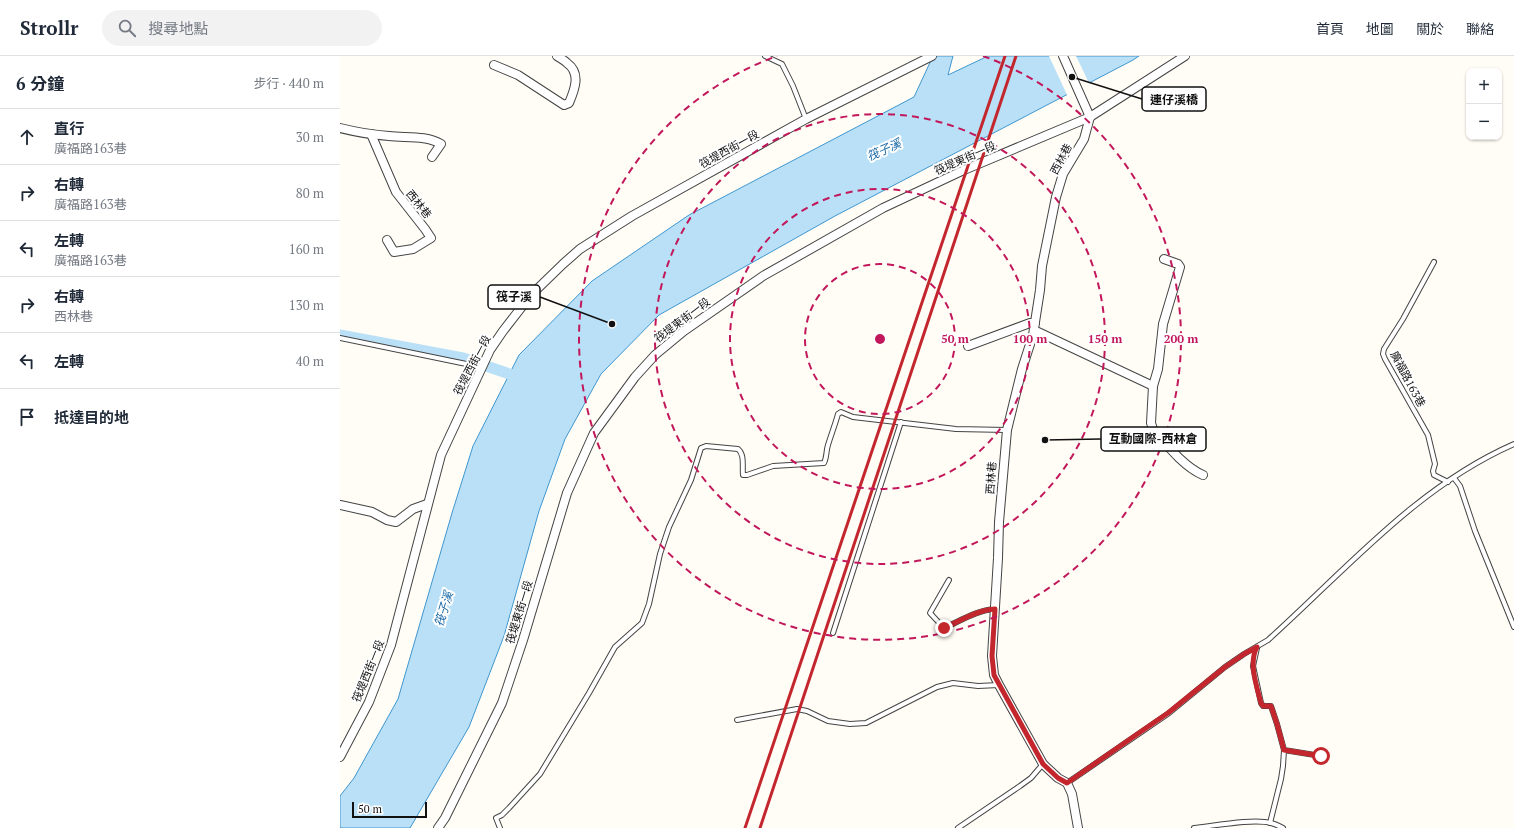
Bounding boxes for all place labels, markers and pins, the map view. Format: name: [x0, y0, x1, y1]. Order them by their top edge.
callout: 連仔溪橋: [1142, 87, 1206, 111]
callout: 筏子溪: [488, 285, 540, 309]
centre of rings: [873, 332, 887, 346]
callout: 互動國際-西林倉: [1101, 427, 1206, 451]

